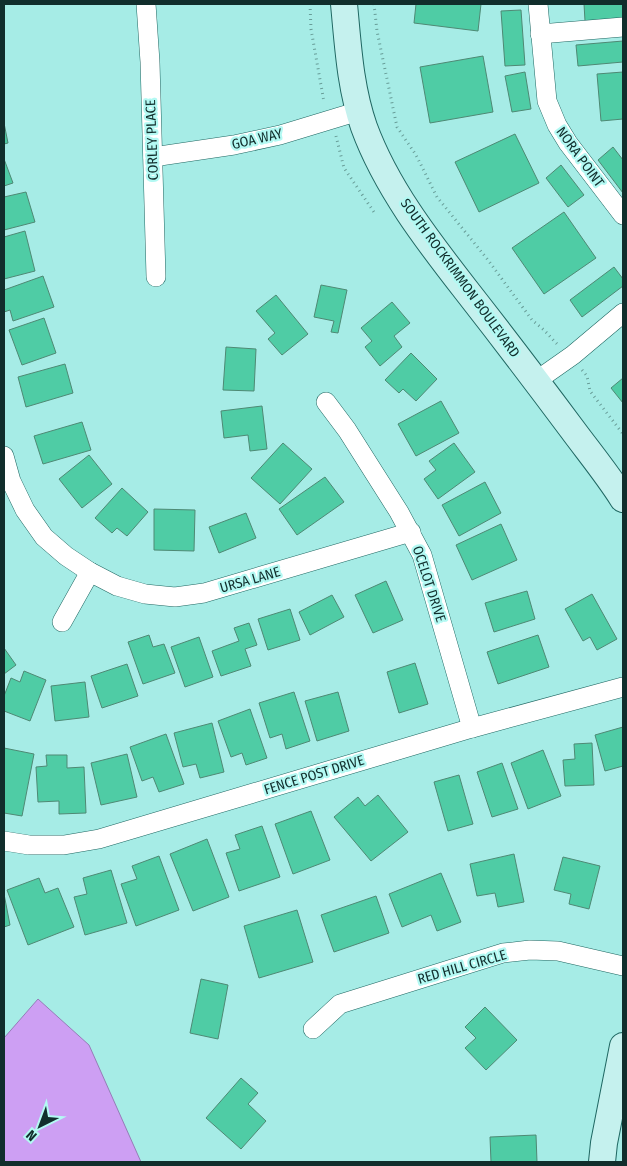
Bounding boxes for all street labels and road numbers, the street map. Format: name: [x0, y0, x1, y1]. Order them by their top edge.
street label: CORLEY PLACE: [142, 99, 162, 181]
street label: NORA POINT: [552, 124, 608, 191]
street label: GOA WAY: [230, 125, 284, 153]
street label: SOUTH ROCKRIMMON BOULEVARD: [397, 195, 523, 361]
street label: OCELOT DRIVE: [409, 544, 449, 625]
street label: URSA LANE: [218, 563, 283, 597]
street label: FENCE POST DRIVE: [262, 752, 367, 798]
street label: RED HILL CIRCLE: [416, 946, 509, 988]

